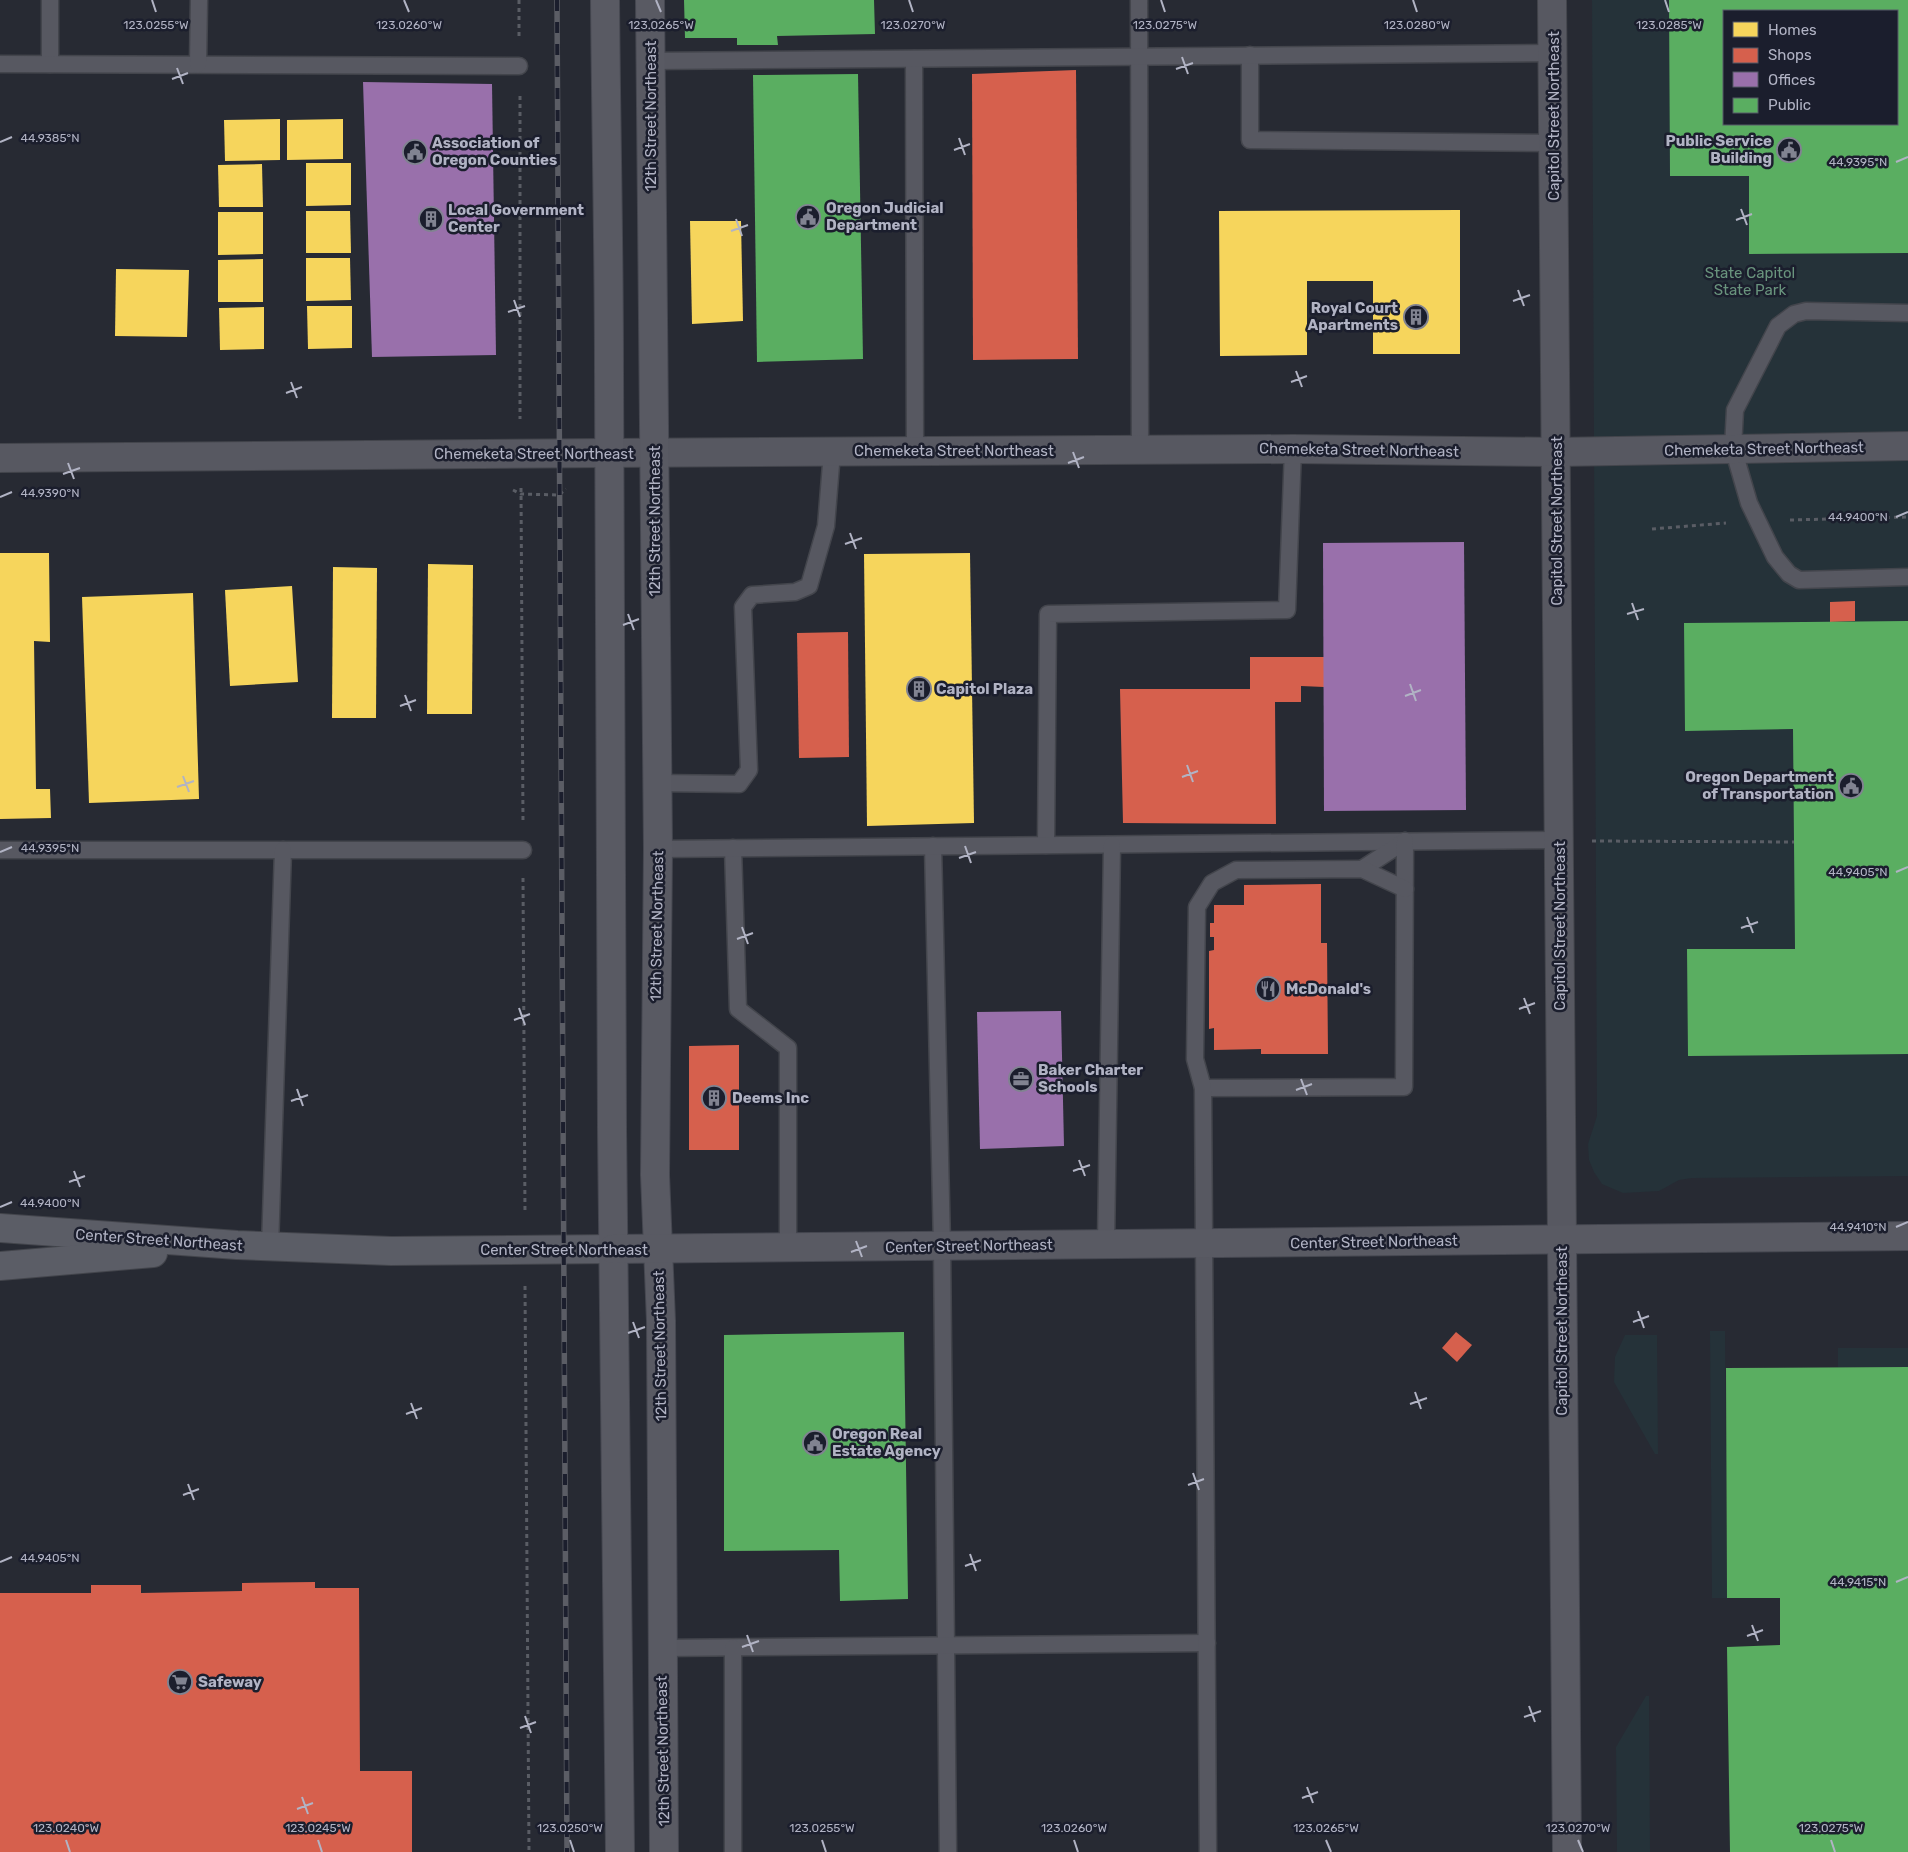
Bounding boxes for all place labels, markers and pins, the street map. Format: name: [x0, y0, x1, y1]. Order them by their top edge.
place label: Public Service Building: [1666, 132, 1772, 167]
place label: Association of Oregon Counties: [432, 134, 557, 169]
public building icon: Public Service Building: [1776, 137, 1802, 163]
public building icon: Association of Oregon Counties: [402, 139, 428, 165]
place label: Oregon Judicial Department: [826, 199, 944, 234]
place label: Local Government Center: [448, 201, 584, 236]
public building icon: Oregon Judicial Department: [795, 204, 821, 230]
building icon: Local Government Center: [418, 206, 444, 232]
place label: Royal Court Apartments: [1308, 299, 1398, 334]
building icon: Royal Court Apartments: [1403, 304, 1429, 330]
building icon: Capitol Plaza: [906, 676, 932, 702]
place label: Capitol Plaza: [936, 680, 1033, 698]
place label: Oregon Department of Transportation: [1685, 768, 1834, 803]
public building icon: Oregon Department of Transportation: [1838, 773, 1864, 799]
restaurant icon: McDonald's: [1255, 976, 1281, 1002]
place label: McDonald's: [1286, 980, 1371, 998]
place label: Baker Charter Schools: [1038, 1061, 1143, 1096]
office icon: Baker Charter Schools: [1008, 1066, 1034, 1092]
building icon: Deems Inc: [701, 1085, 727, 1111]
place label: Deems Inc: [732, 1089, 809, 1107]
place label: Oregon Real Estate Agency: [832, 1425, 941, 1460]
public building icon: Oregon Real Estate Agency: [802, 1430, 828, 1456]
supermarket icon: Safeway: [167, 1669, 193, 1695]
place label: Safeway: [198, 1673, 262, 1691]

